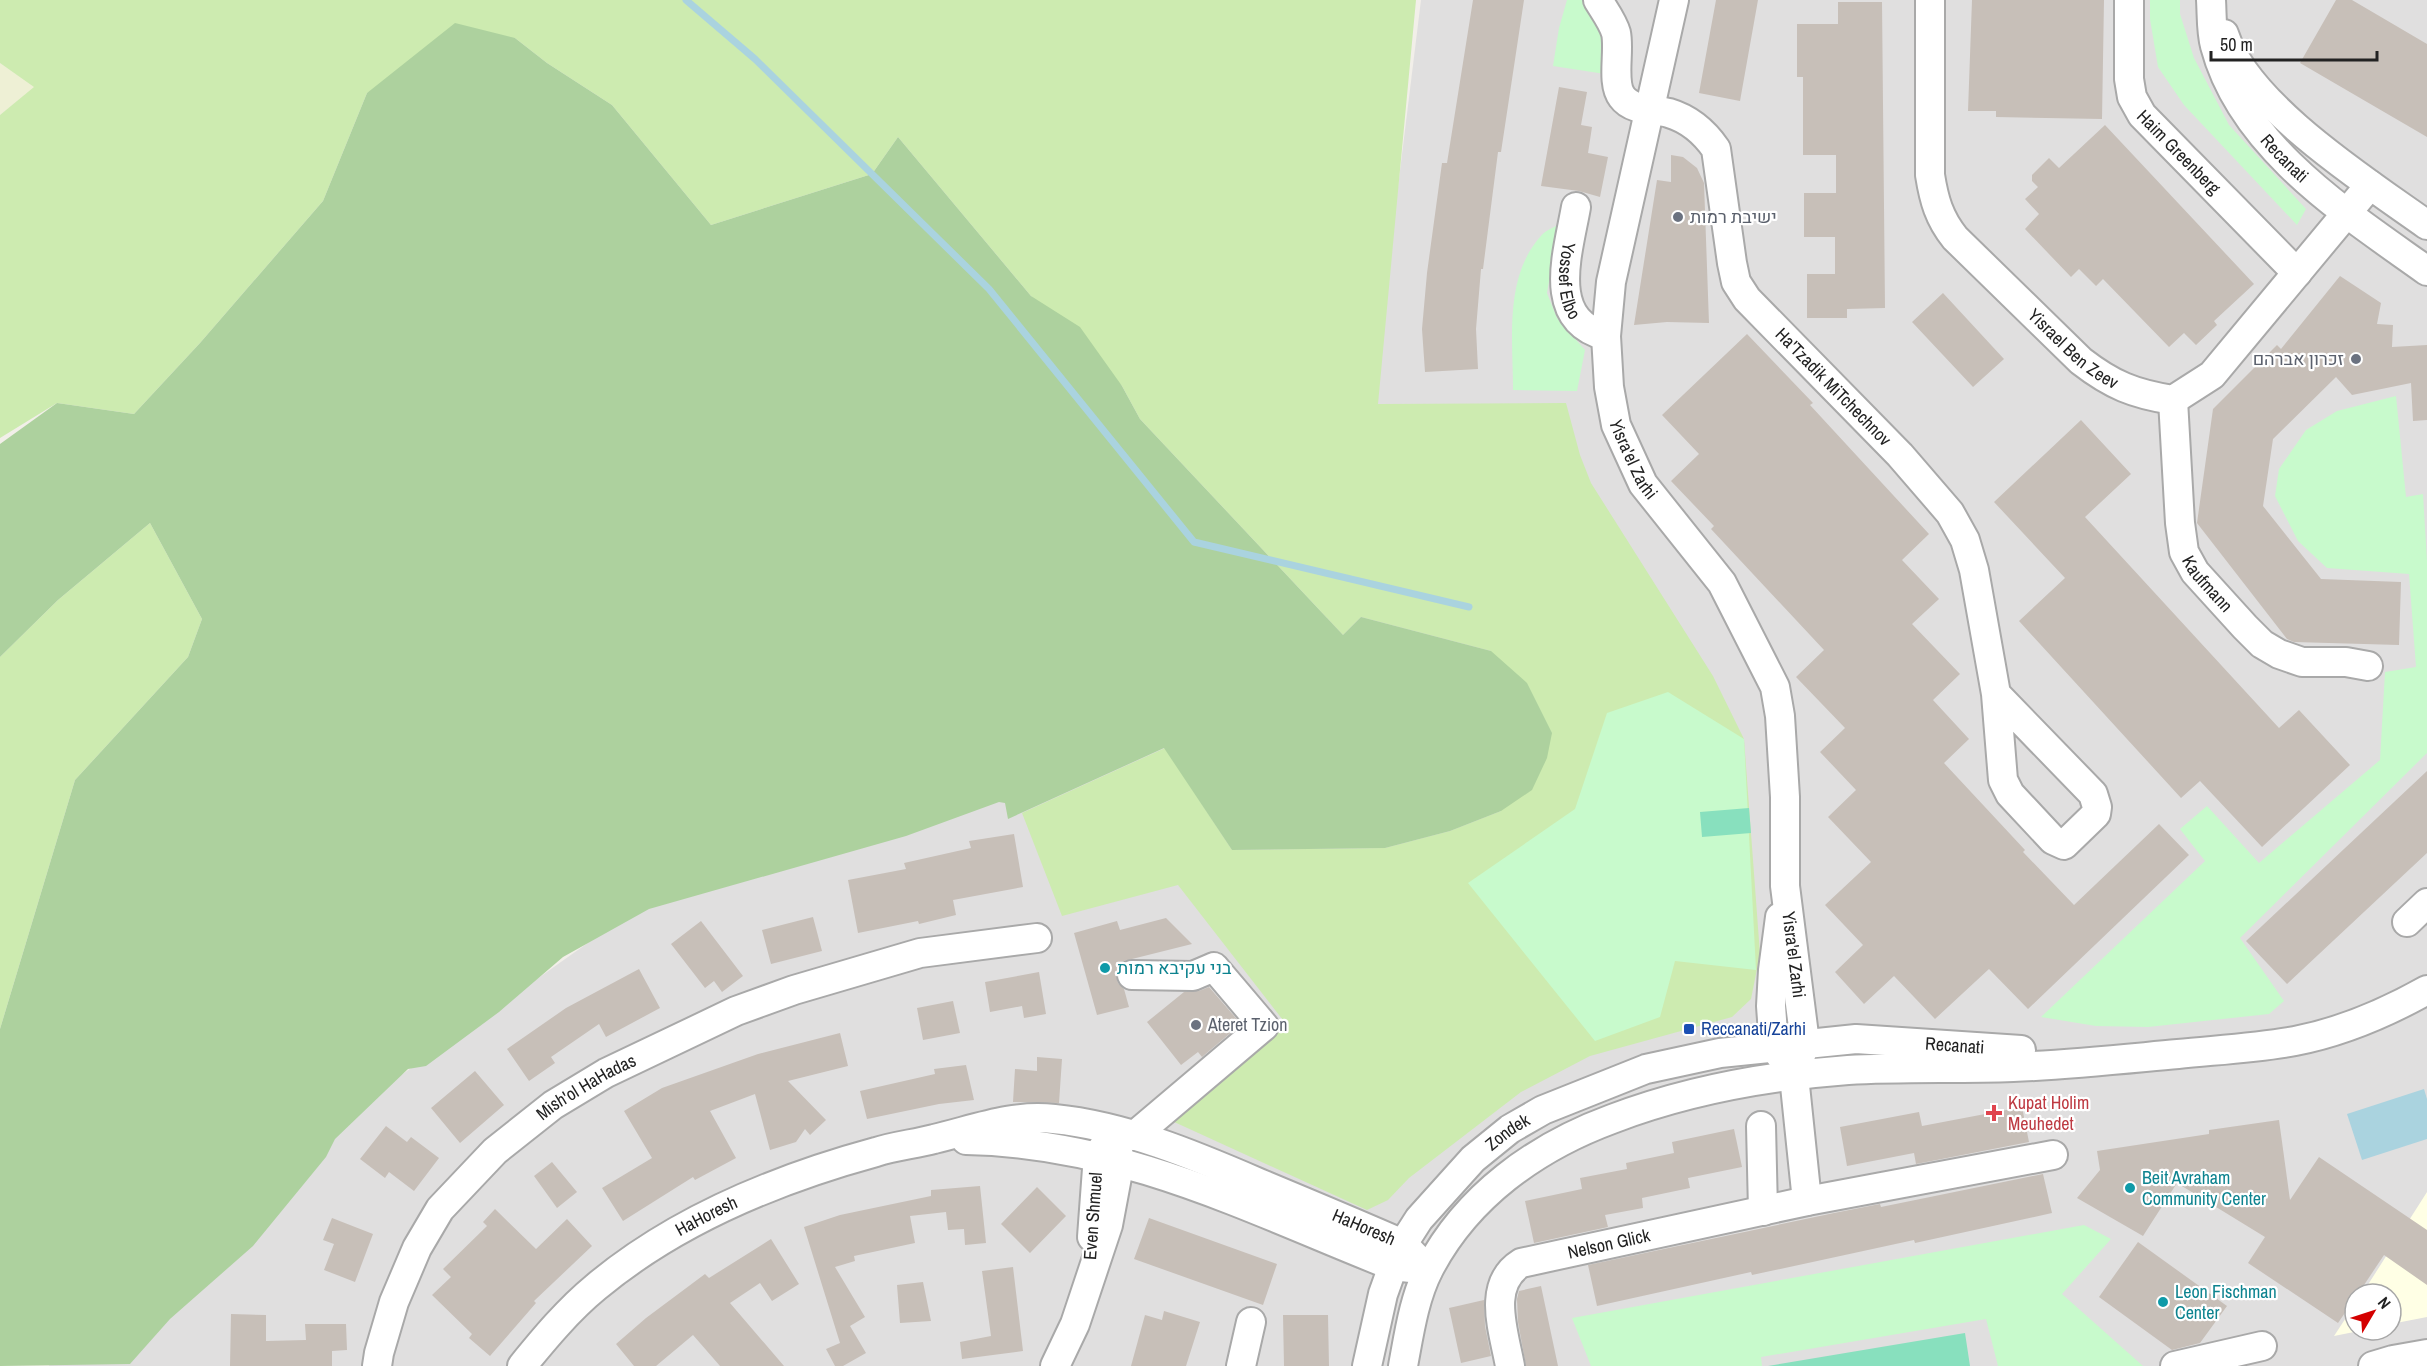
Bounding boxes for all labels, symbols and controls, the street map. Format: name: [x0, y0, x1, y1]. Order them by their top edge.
scale bar: [2211, 24, 2378, 62]
text: 50 m: [2220, 32, 2253, 57]
street label: Haim Greenberg: [2131, 104, 2227, 200]
street label: Recanati: [2255, 128, 2314, 188]
place label: ישיבת רמות: [1690, 204, 1777, 229]
marker: ישיבת רמות: [1671, 210, 1685, 224]
street label: Yossef Elbo: [1553, 240, 1587, 324]
street label: Yisrael Ben Zeev: [2022, 303, 2123, 395]
street label: Ha'Tzadik MiTchechnov: [1770, 322, 1898, 452]
place label: זכרון אברהם: [2253, 346, 2344, 371]
marker: זכרון אברהם: [2349, 352, 2363, 366]
street label: Yisra'el Zarhi: [1603, 417, 1664, 504]
street label: Kaufmann: [2176, 551, 2239, 617]
street label: Yisra'el Zarhi: [1776, 910, 1812, 999]
place label: בני עקיבא רמות: [1117, 955, 1232, 980]
marker: בני עקיבא רמות: [1098, 961, 1112, 975]
place label: Ateret Tzion: [1207, 1012, 1287, 1037]
place label: Reccanati/Zarhi: [1701, 1016, 1806, 1041]
marker: Ateret Tzion: [1189, 1018, 1203, 1032]
marker: Reccanati/Zarhi: [1682, 1022, 1696, 1036]
street label: Recanati: [1924, 1031, 1985, 1060]
street label: Mish'ol HaHadas: [531, 1048, 640, 1126]
place label: Kupat Holim Meuhedet: [2008, 1090, 2089, 1136]
marker: Kupat Holim Meuhedet: [1985, 1104, 2003, 1122]
street label: Zondek: [1480, 1107, 1535, 1156]
place label: Beit Avraham Community Center: [2142, 1165, 2266, 1211]
street label: Even Shmuel: [1077, 1171, 1108, 1261]
marker: Beit Avraham Community Center: [2123, 1181, 2137, 1195]
street label: HaHoresh: [671, 1189, 741, 1242]
street label: HaHoresh: [1329, 1202, 1400, 1251]
street label: Nelson Glick: [1565, 1222, 1653, 1265]
place label: Leon Fischman Center: [2175, 1279, 2277, 1325]
north arrow: [2343, 1282, 2403, 1342]
text: N: [2373, 1292, 2396, 1313]
marker: Leon Fischman Center: [2156, 1295, 2170, 1309]

